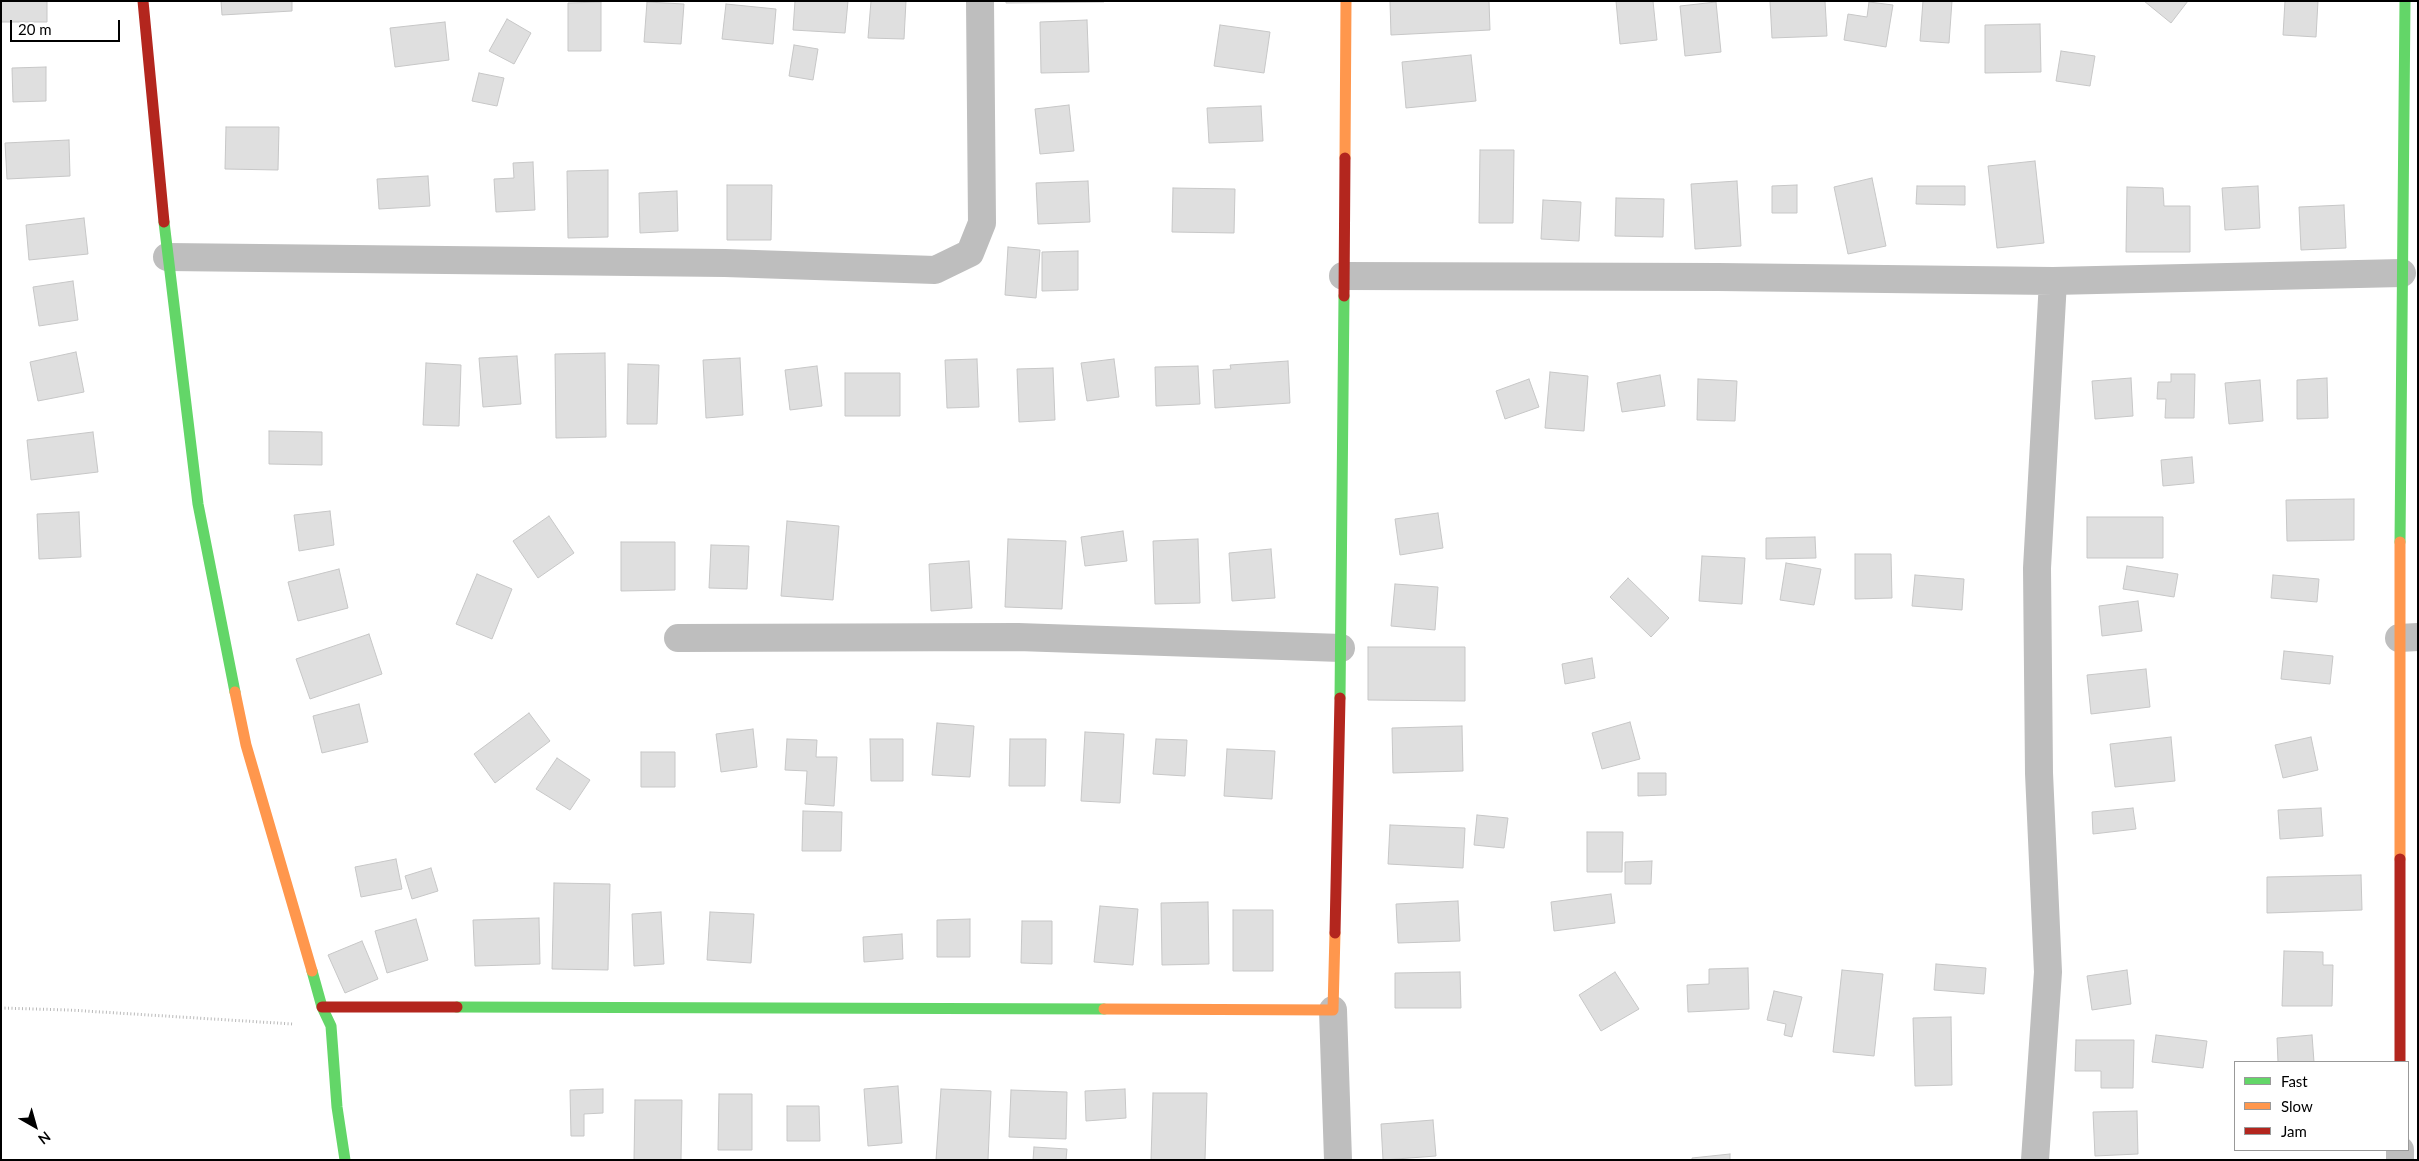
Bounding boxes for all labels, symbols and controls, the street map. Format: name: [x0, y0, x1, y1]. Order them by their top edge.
scale bar: [12, 10, 122, 42]
text: 20 m: [18, 20, 52, 38]
legend: [2234, 1061, 2409, 1151]
text: Fast: [2281, 1072, 2308, 1090]
text: Slow: [2281, 1097, 2313, 1115]
north arrow: [10, 1101, 60, 1151]
text: Jam: [2281, 1122, 2307, 1140]
text: N: [35, 1128, 54, 1148]

